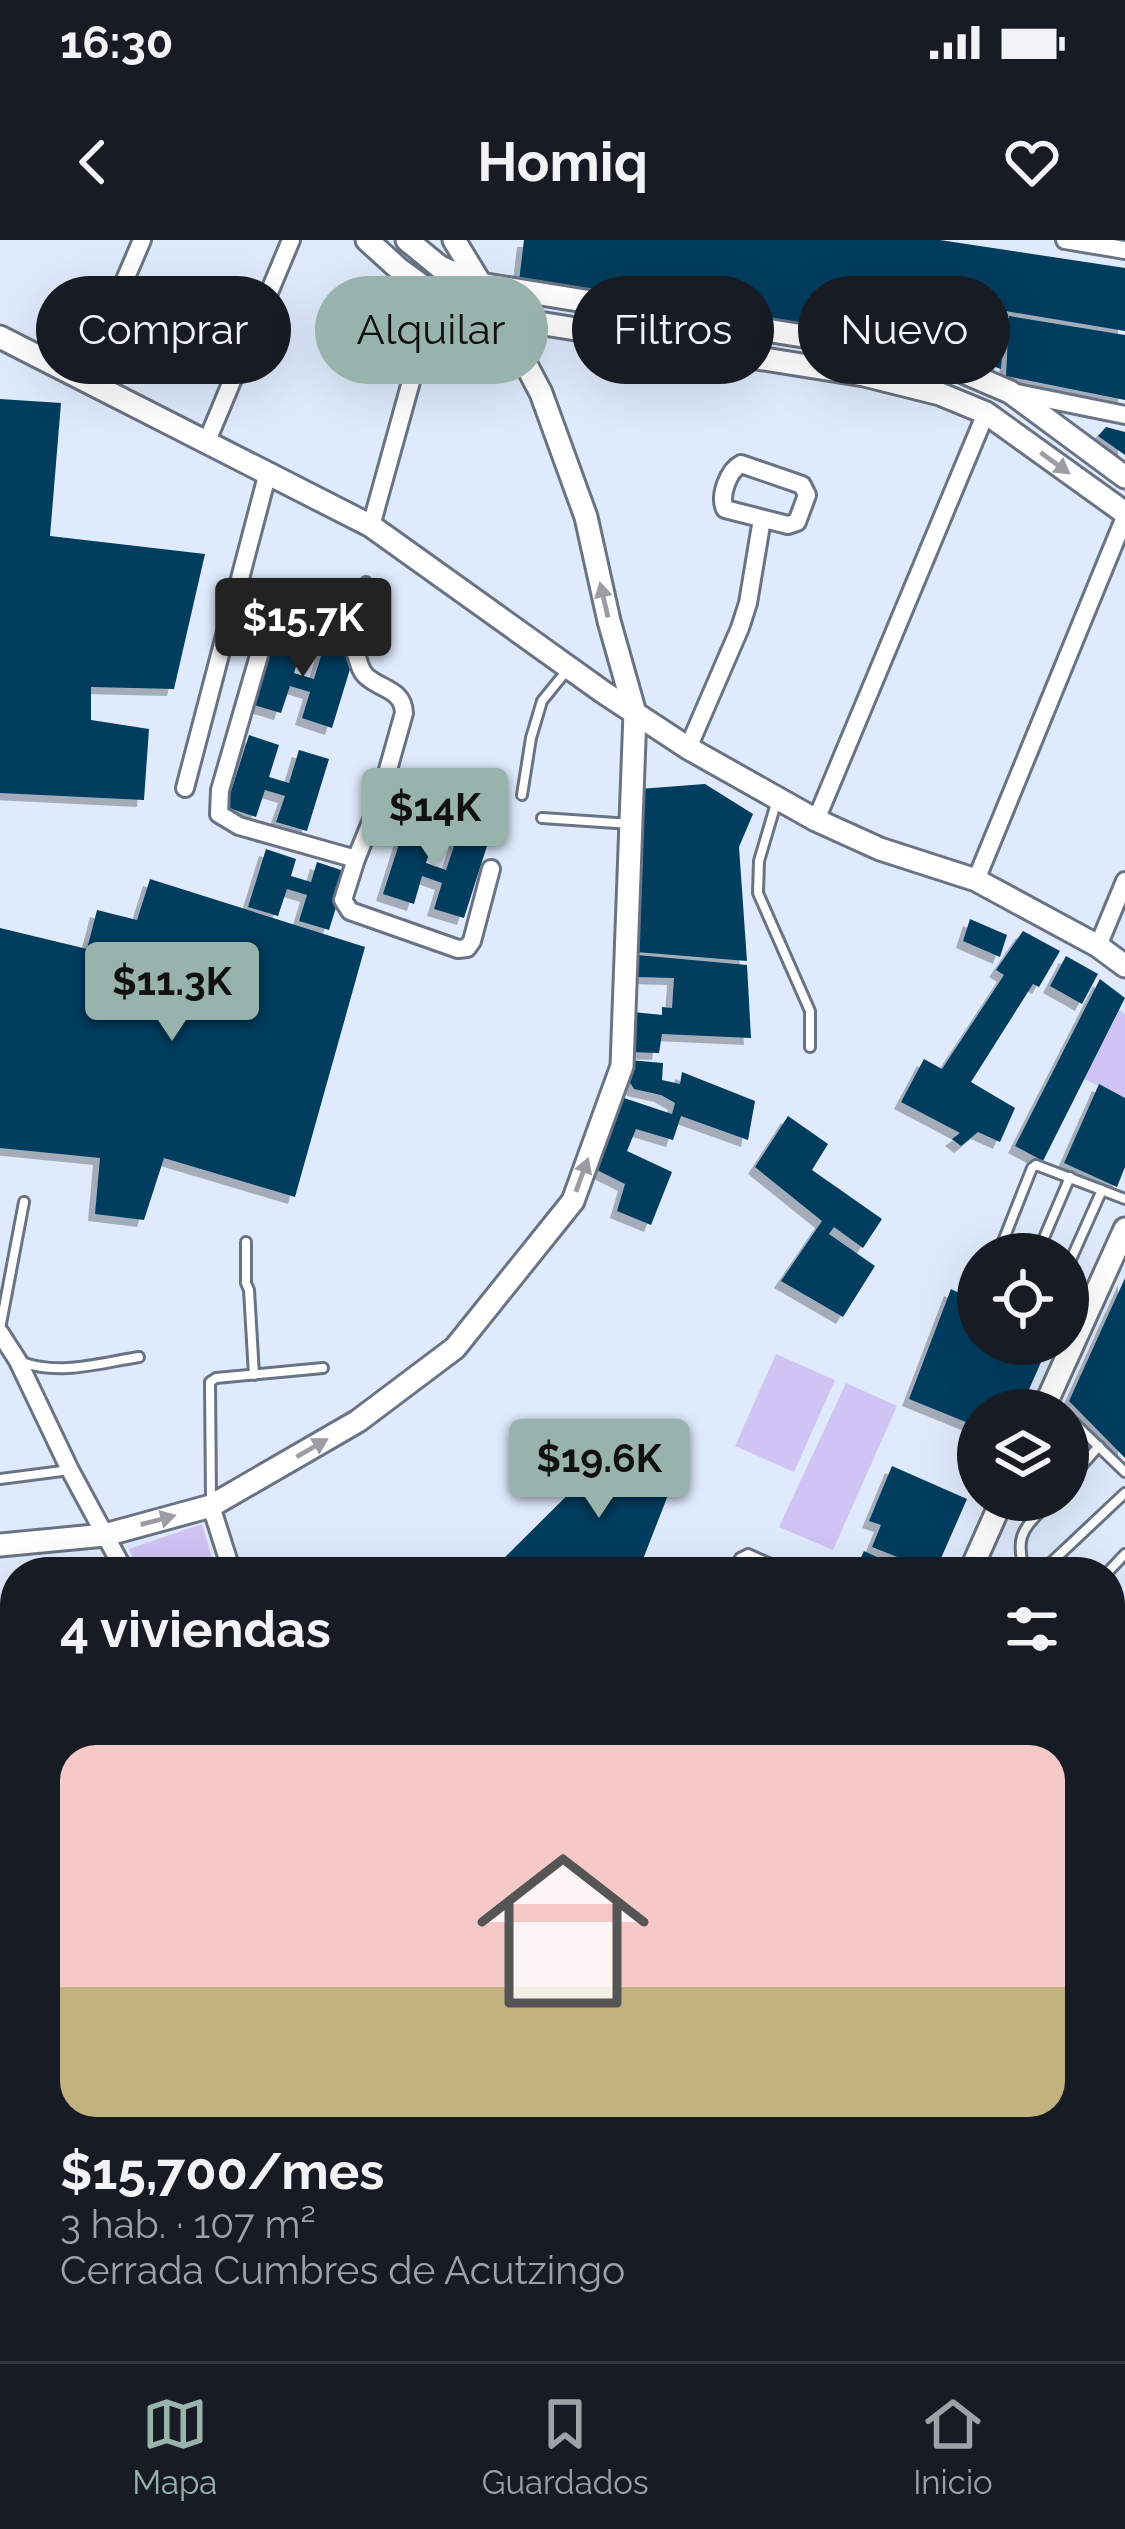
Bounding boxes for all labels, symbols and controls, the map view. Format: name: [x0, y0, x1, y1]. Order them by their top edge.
text: 16:30: [60, 16, 173, 69]
icon: back: [60, 129, 126, 195]
icon: heart: [999, 129, 1065, 195]
text: Homiq: [477, 130, 648, 194]
chip: Comprar: [36, 276, 291, 384]
chip: Alquilar: [315, 276, 548, 384]
chip: Filtros: [572, 276, 774, 384]
chip: Nuevo: [798, 276, 1010, 384]
one-way arrow: [1039, 450, 1071, 474]
pin: $15.7K: [205, 578, 401, 680]
one-way arrow: [594, 581, 613, 619]
text: $15.7K: [242, 594, 364, 640]
pin: $14K: [364, 768, 506, 870]
text: $14K: [389, 784, 481, 830]
pin: $11.3K: [74, 942, 270, 1044]
text: $11.3K: [112, 958, 232, 1004]
one-way arrow: [574, 1157, 592, 1193]
map controls: [957, 1233, 1089, 1521]
button: locate: [957, 1233, 1089, 1365]
button: layers: [957, 1389, 1089, 1521]
pin: $19.6K: [501, 1419, 697, 1521]
text: $19.6K: [536, 1435, 662, 1481]
one-way arrow: [296, 1438, 329, 1459]
one-way arrow: [140, 1510, 177, 1529]
icon: filters: [999, 1596, 1065, 1662]
text: 4 viviendas: [60, 1599, 331, 1659]
icon: home: [455, 1823, 671, 2039]
text: $15,700/mes: [60, 2141, 384, 2201]
text: 3 hab. · 107 m²: [60, 2201, 316, 2247]
text: Cerrada Cumbres de Acutzingo: [60, 2247, 625, 2293]
tab: Mapa: [132, 2391, 217, 2502]
tab: Guardados: [482, 2391, 649, 2502]
tab: Inicio: [913, 2391, 993, 2502]

